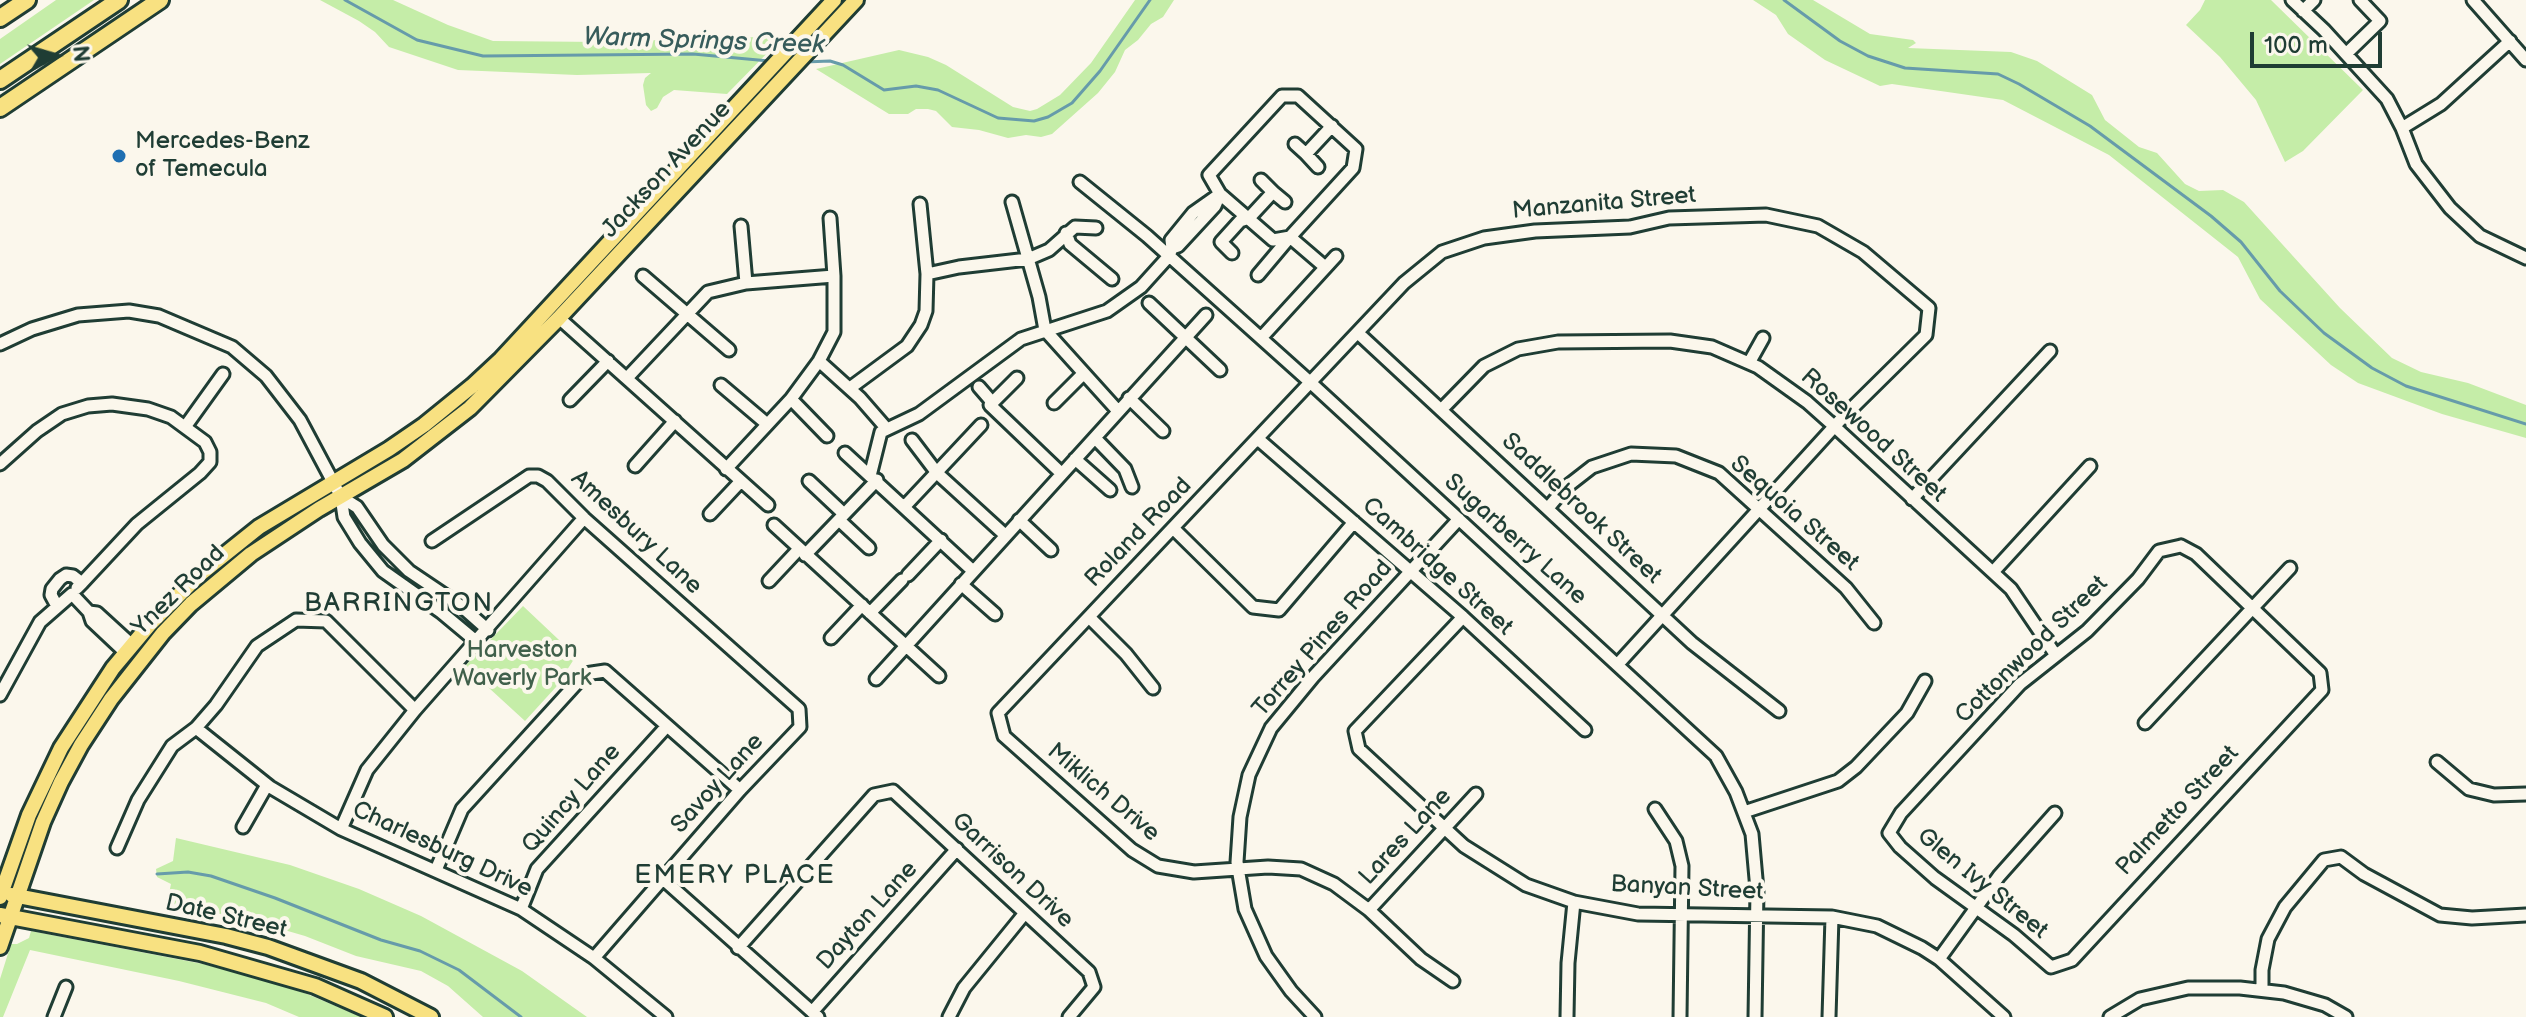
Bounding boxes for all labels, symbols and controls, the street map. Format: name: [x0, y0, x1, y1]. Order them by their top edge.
north arrow: [16, 16, 96, 96]
scale bar: [2254, 16, 2386, 66]
water label: Warm Springs Creek: [583, 22, 825, 62]
text: 100 m: [2264, 31, 2328, 60]
text: N: [66, 44, 95, 63]
street label: Jackson Avenue: [596, 96, 738, 244]
place label: Mercedes-Benz of Temecula: [135, 128, 309, 184]
marker: Mercedes-Benz of Temecula: [110, 147, 128, 165]
street label: Manzanita Street: [1511, 182, 1697, 226]
street label: Rosewood Street: [1794, 363, 1952, 509]
street label: Saddlebrook Street: [1495, 427, 1667, 591]
street label: Sequoia Street: [1724, 450, 1864, 578]
street label: Amesbury Lane: [564, 465, 708, 601]
street label: Sugarberry Lane: [1438, 468, 1592, 612]
street label: Roland Road: [1080, 472, 1198, 594]
street label: Cambridge Street: [1356, 492, 1518, 642]
street label: Ynez Road: [127, 540, 231, 642]
street label: Torrey Pines Road: [1247, 555, 1399, 723]
street label: Cottonwood Street: [1950, 570, 2114, 730]
district label: BARRINGTON: [304, 588, 494, 620]
park label: Harveston Waverly Park: [452, 637, 592, 693]
street label: Savoy Lane: [666, 728, 770, 840]
street label: Quincy Lane: [517, 738, 627, 860]
street label: Miklich Drive: [1041, 738, 1165, 848]
street label: Palmetto Street: [2110, 740, 2246, 882]
street label: Lares Lane: [1354, 783, 1458, 891]
street label: Charlesburg Drive: [347, 796, 537, 904]
street label: Garrison Drive: [945, 807, 1079, 935]
street label: Glen Ivy Street: [1911, 822, 2053, 946]
street label: Dayton Lane: [812, 856, 924, 976]
district label: EMERY PLACE: [634, 860, 836, 892]
street label: Banyan Street: [1610, 871, 1764, 907]
street label: Date Street: [162, 889, 290, 945]

